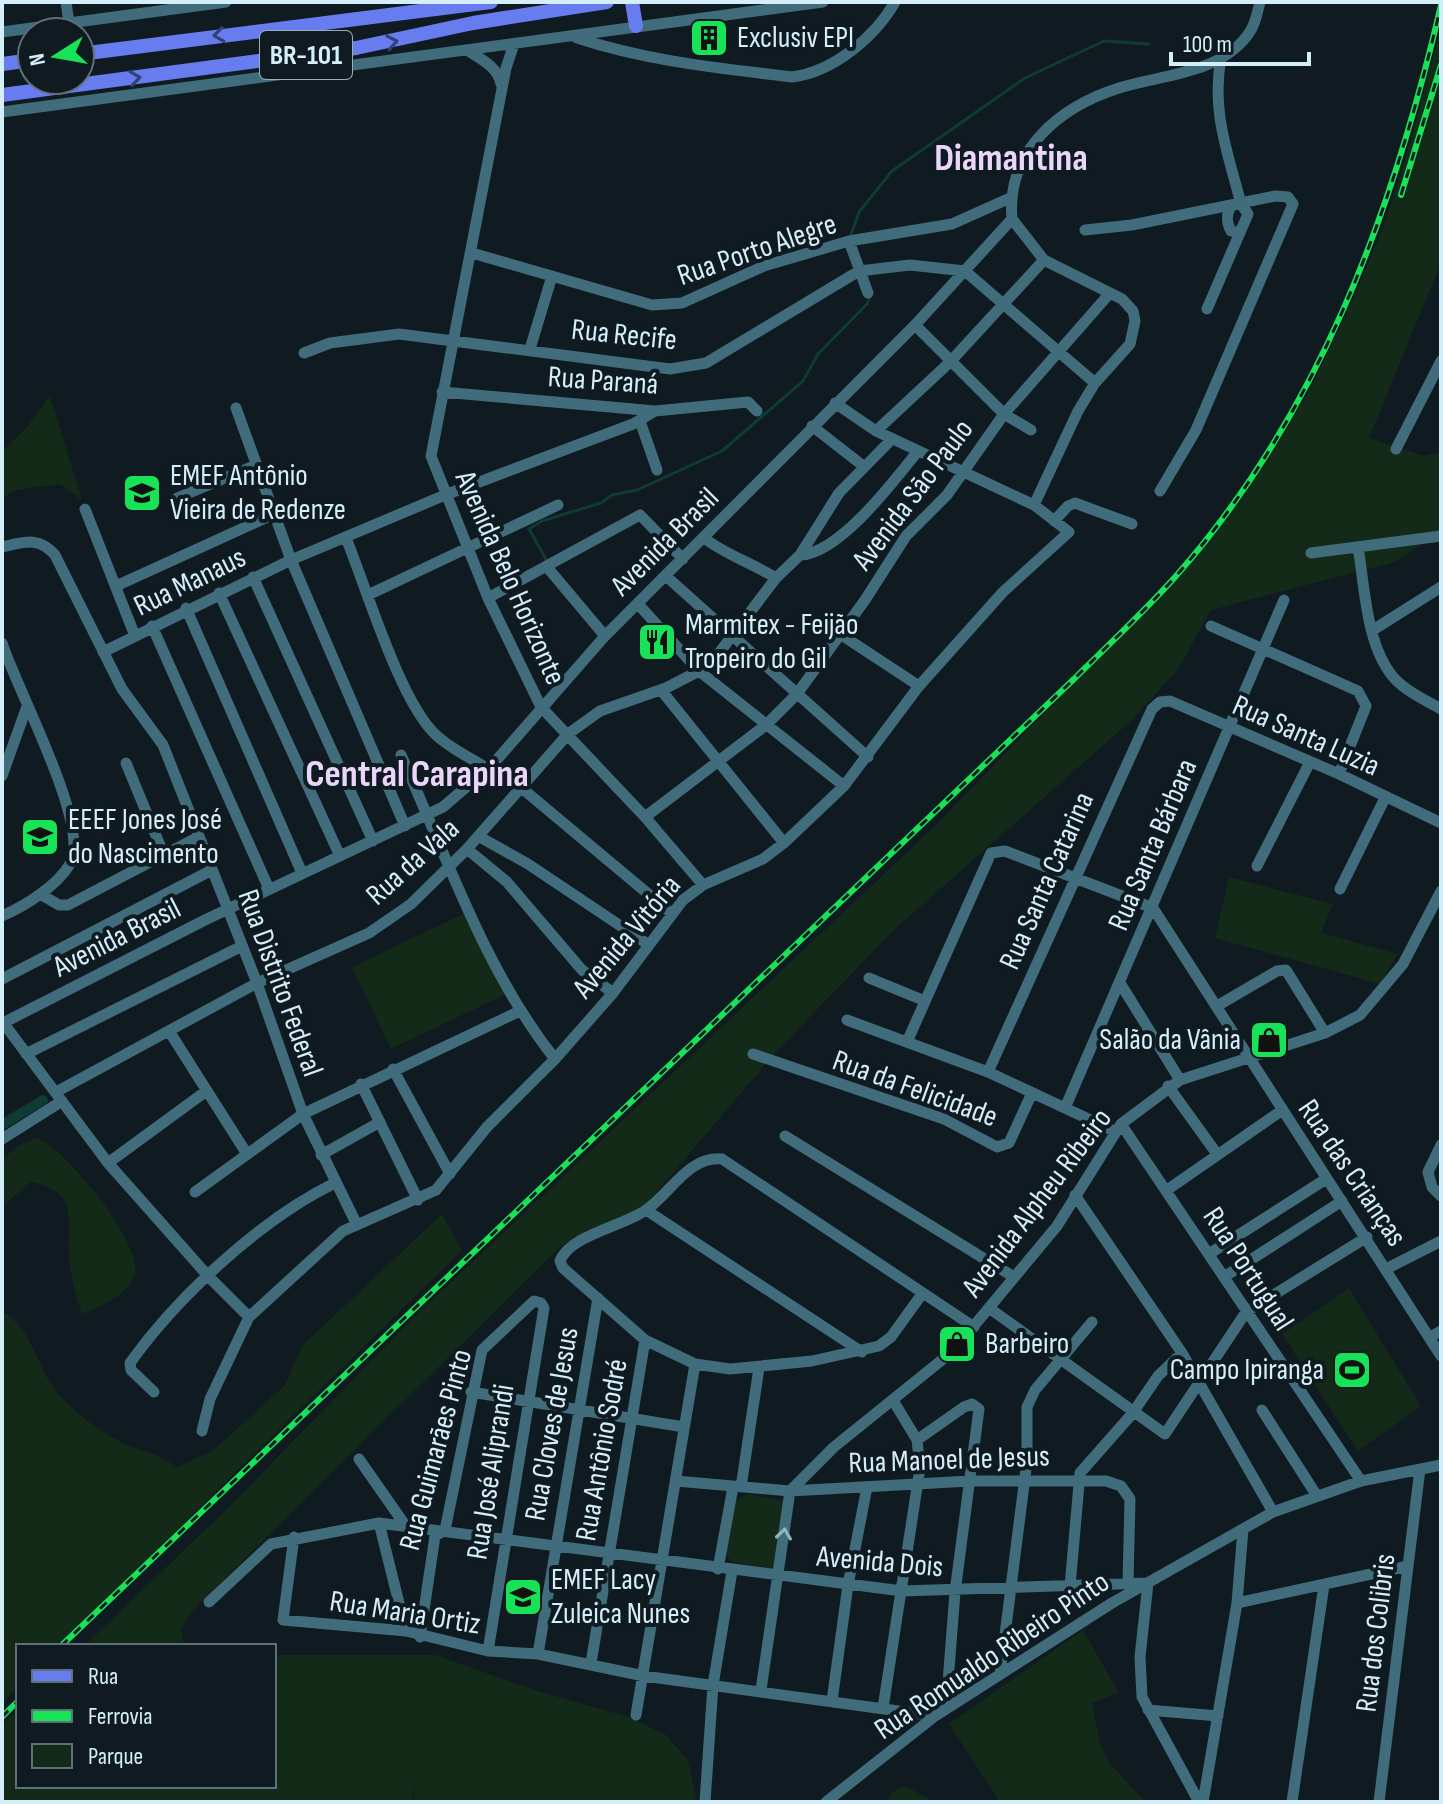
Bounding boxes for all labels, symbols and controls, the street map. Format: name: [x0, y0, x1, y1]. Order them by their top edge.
north arrow: [16, 16, 96, 96]
scale bar: [1171, 16, 1309, 66]
building icon: Exclusiv EPI: [688, 17, 730, 59]
place label: Exclusiv EPI: [737, 20, 854, 56]
one-way arrow: [212, 26, 226, 43]
text: 100 m: [1183, 30, 1232, 59]
road number: BR-101: [260, 31, 352, 79]
one-way arrow: [386, 34, 399, 51]
text: N: [23, 51, 52, 68]
one-way arrow: [128, 70, 142, 87]
district label: Diamantina: [934, 136, 1088, 181]
street label: Rua Porto Alegre: [673, 206, 841, 294]
street label: Rua Recife: [569, 312, 679, 358]
street label: Rua Paraná: [547, 359, 659, 403]
street label: Avenida São Paulo: [844, 413, 981, 578]
place label: EMEF Antônio Vieira de Redenze: [170, 458, 346, 528]
street label: Avenida Belo Horizonte: [446, 465, 573, 690]
school or university icon: EMEF Antônio Vieira de Redenze: [121, 472, 163, 514]
street label: Avenida Brasil: [603, 480, 727, 604]
street label: Rua Manaus: [128, 540, 252, 624]
place label: Marmitex - Feijão Tropeiro do Gil: [685, 607, 858, 677]
restaurant icon: Marmitex - Feijão Tropeiro do Gil: [636, 621, 678, 663]
street label: Rua Santa Luzia: [1227, 688, 1385, 784]
district label: Central Carapina: [305, 752, 529, 797]
street label: Rua Santa Bárbara: [1101, 754, 1205, 936]
street label: Rua Santa Catarina: [992, 787, 1102, 975]
place label: EEEF Jones José do Nascimento: [68, 802, 222, 872]
street label: Rua da Vala: [359, 811, 467, 913]
school or university icon: EEEF Jones José do Nascimento: [19, 816, 61, 858]
street label: Avenida Vitória: [565, 868, 689, 1007]
street label: Rua Distrito Federal: [230, 885, 330, 1081]
street label: Avenida Brasil: [46, 891, 187, 986]
shop icon: Salão da Vânia: [1248, 1019, 1290, 1061]
place label: Salão da Vânia: [1099, 1022, 1241, 1058]
street label: Rua da Felicidade: [828, 1043, 1002, 1135]
street label: Rua das Crianças: [1290, 1093, 1414, 1253]
street label: Avenida Alpheu Ribeiro: [954, 1102, 1120, 1305]
street label: Rua Portugual: [1195, 1200, 1301, 1338]
shop icon: Barbeiro: [936, 1323, 978, 1365]
street label: Rua Cloves de Jesus: [517, 1325, 587, 1523]
place label: Barbeiro: [985, 1326, 1069, 1362]
street label: Rua Guimarães Pinto: [392, 1346, 480, 1554]
sports icon: Campo Ipiranga: [1331, 1349, 1373, 1391]
place label: Campo Ipiranga: [1170, 1352, 1324, 1388]
street label: Rua Antônio Sodré: [568, 1356, 636, 1544]
street label: Rua José Aliprandi: [459, 1382, 523, 1562]
street label: Rua Manoel de Jesus: [848, 1438, 1050, 1482]
one-way arrow: [775, 1527, 792, 1541]
street label: Avenida Dois: [814, 1538, 945, 1585]
street label: Rua dos Colibris: [1348, 1552, 1404, 1714]
place label: EMEF Lacy Zuleica Nunes: [551, 1562, 690, 1632]
street label: Rua Romualdo Ribeiro Pinto: [868, 1564, 1116, 1748]
school or university icon: EMEF Lacy Zuleica Nunes: [502, 1576, 544, 1618]
street label: Rua Maria Ortiz: [327, 1583, 483, 1643]
legend: [16, 1644, 276, 1788]
text: Rua: [88, 1662, 118, 1691]
text: Ferrovia: [88, 1702, 153, 1731]
text: Parque: [88, 1742, 143, 1771]

